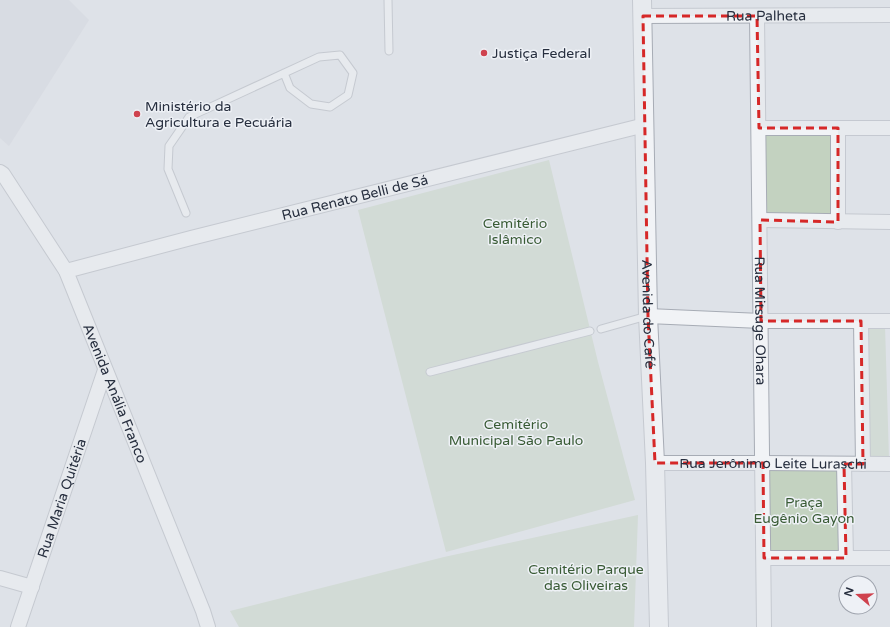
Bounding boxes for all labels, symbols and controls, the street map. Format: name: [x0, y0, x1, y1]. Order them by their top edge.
street label: Rua Palheta: [726, 7, 806, 24]
place label: Justiça Federal: [492, 45, 591, 62]
marker: Justiça Federal: [479, 48, 489, 58]
place label: Ministério da Agricultura e Pecuária: [145, 98, 292, 131]
marker: Ministério da Agricultura e Pecuária: [132, 109, 142, 119]
street label: Rua Renato Belli de Sá: [280, 171, 430, 224]
park label: Cemitério Islâmico: [483, 215, 547, 248]
street label: Rua Mitsuge Ohara: [751, 256, 770, 386]
street label: Avenida do Café: [638, 259, 659, 369]
street label: Avenida Anália Franco: [80, 321, 151, 465]
park label: Cemitério Municipal São Paulo: [449, 416, 583, 449]
street label: Rua Maria Quitéria: [34, 436, 90, 560]
street label: Rua Jerônimo Leite Luraschi: [679, 454, 867, 472]
park label: Praça Eugênio Gayon: [754, 494, 855, 527]
park label: Cemitério Parque das Oliveiras: [528, 561, 644, 594]
north arrow: [838, 575, 878, 615]
text: N: [841, 586, 857, 598]

